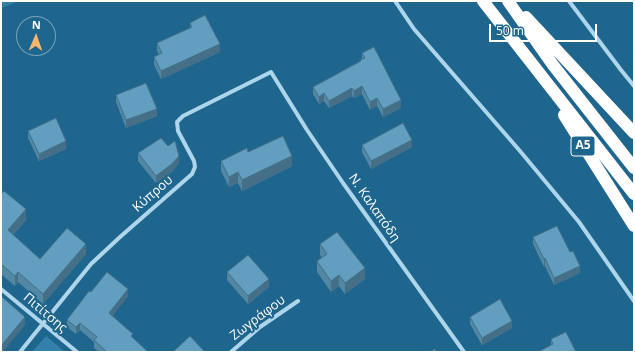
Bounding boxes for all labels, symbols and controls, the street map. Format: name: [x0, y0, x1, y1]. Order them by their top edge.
north arrow: [16, 16, 56, 56]
scale bar: [491, 16, 599, 42]
text: N: [32, 17, 41, 32]
text: 50 m: [496, 22, 524, 39]
road number: Α5: [571, 136, 595, 156]
street label: Ν. Καλαπόδη: [345, 171, 403, 245]
street label: Κύπρου: [130, 172, 176, 216]
street label: Πιτίτσης: [20, 290, 70, 336]
street label: Ζωγράφου: [227, 292, 289, 344]

